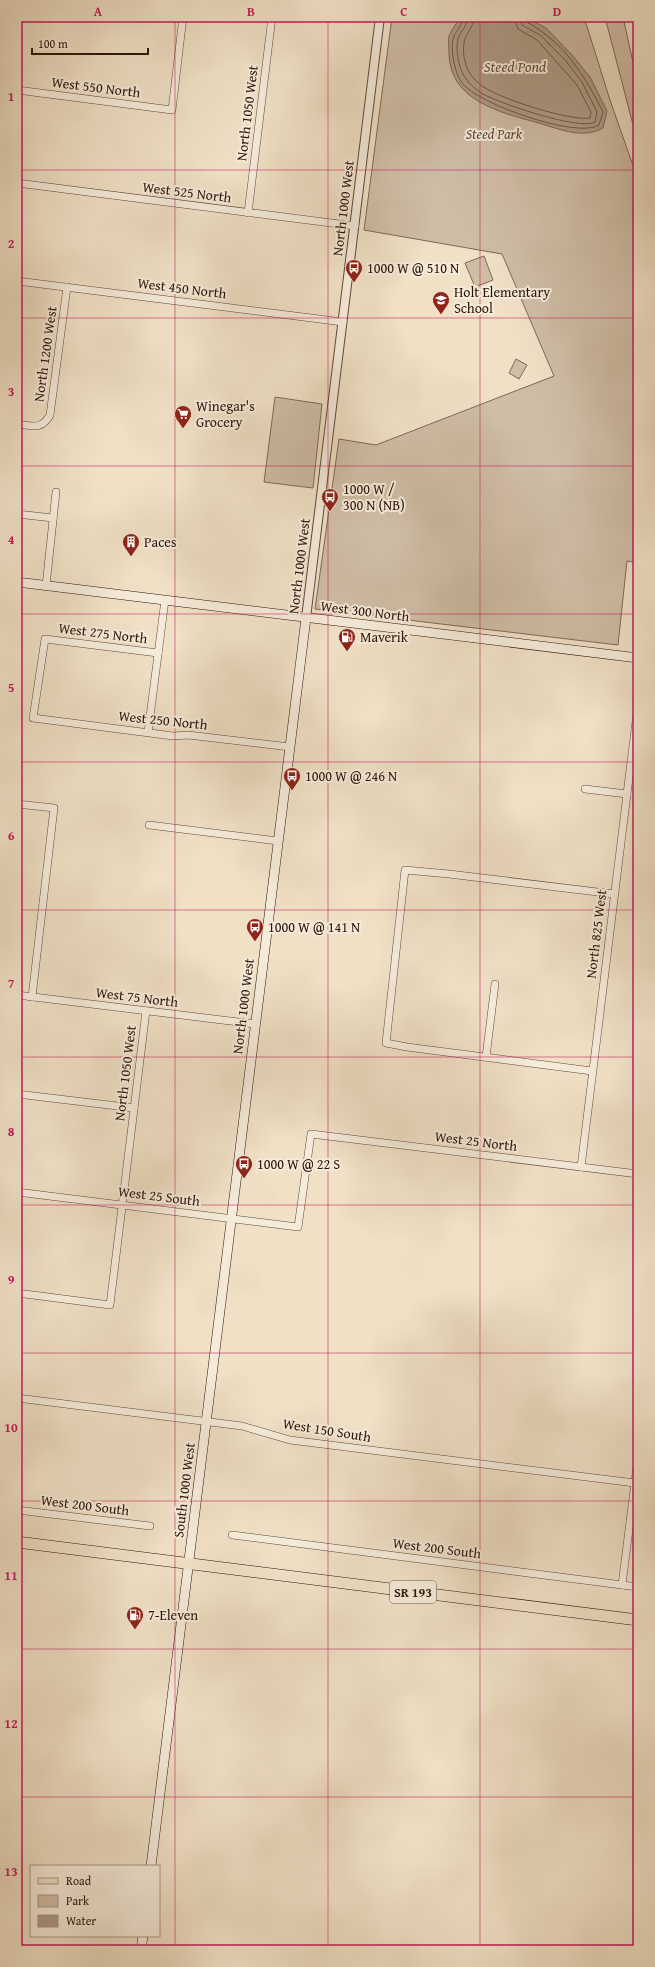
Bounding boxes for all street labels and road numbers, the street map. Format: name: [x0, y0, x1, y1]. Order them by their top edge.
street label: North 1050 West: [231, 64, 263, 162]
street label: West 550 North: [50, 72, 142, 102]
street label: North 1000 West: [327, 159, 359, 257]
street label: West 525 North: [141, 177, 233, 207]
street label: West 450 North: [136, 273, 228, 303]
street label: North 1200 West: [28, 305, 62, 403]
street label: North 1000 West: [283, 517, 315, 615]
street label: West 300 North: [319, 596, 411, 626]
street label: West 275 North: [57, 618, 149, 648]
street label: West 250 North: [117, 705, 209, 735]
street label: North 825 West: [581, 888, 611, 980]
street label: North 1000 West: [227, 957, 259, 1055]
street label: West 75 North: [95, 982, 180, 1012]
street label: North 1050 West: [109, 1024, 141, 1122]
street label: West 25 North: [434, 1126, 519, 1156]
street label: West 25 South: [117, 1181, 201, 1211]
street label: West 150 South: [281, 1413, 373, 1447]
street label: South 1000 West: [168, 1441, 200, 1539]
street label: West 200 South: [40, 1490, 131, 1520]
street label: West 200 South: [392, 1533, 483, 1563]
road number: SR 193: [390, 1581, 436, 1603]

